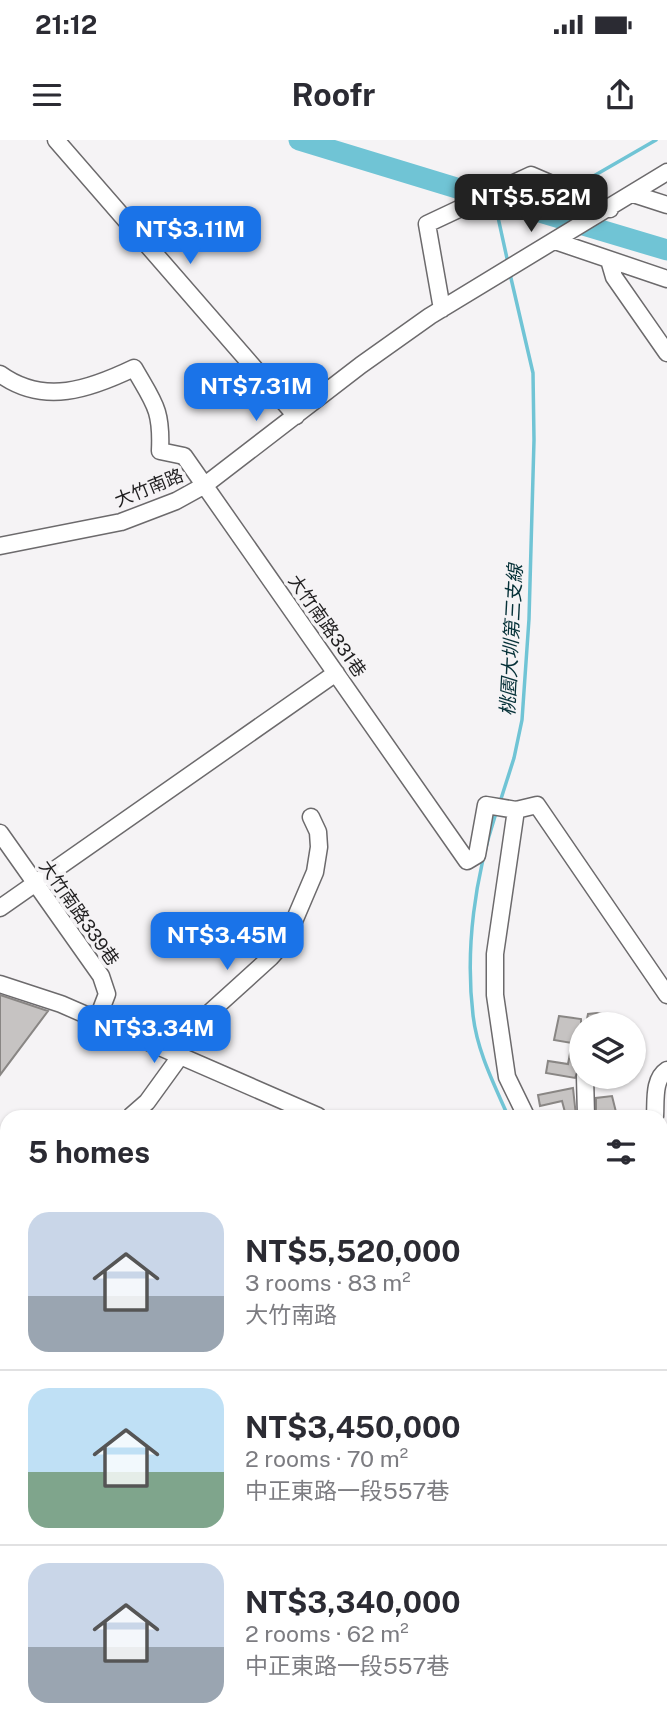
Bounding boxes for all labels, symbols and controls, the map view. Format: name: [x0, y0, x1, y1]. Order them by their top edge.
text: 21:12: [35, 9, 97, 40]
icon: menu: [28, 76, 66, 114]
text: Roofr: [292, 76, 375, 113]
icon: share: [601, 76, 639, 114]
pin: NT$5.52M: [459, 174, 603, 234]
text: NT$5.52M: [471, 183, 591, 210]
pin: NT$3.11M: [118, 206, 262, 266]
text: NT$3.11M: [135, 215, 245, 242]
pin: NT$7.31M: [184, 364, 328, 423]
text: NT$7.31M: [200, 372, 312, 399]
street label: 大竹南路: [112, 464, 186, 511]
water label: 桃園大圳第三支線: [496, 562, 526, 716]
street label: 大竹南路331巷: [284, 571, 370, 681]
street label: 大竹南路339巷: [35, 856, 123, 969]
pin: NT$3.45M: [155, 912, 299, 972]
text: NT$3.45M: [167, 921, 287, 948]
pin: NT$3.34M: [82, 1006, 226, 1065]
map controls: [569, 1012, 646, 1089]
button: layers: [569, 1012, 646, 1089]
text: NT$3.34M: [94, 1014, 214, 1041]
icon: filters: [602, 1133, 640, 1171]
text: 5 homes: [28, 1134, 150, 1170]
text: NT$5,520,000: [245, 1233, 461, 1269]
icon: home: [84, 1240, 168, 1324]
text: 3 rooms · 83 m²: [245, 1269, 411, 1296]
text: 大竹南路: [245, 1301, 337, 1328]
text: NT$3,450,000: [245, 1409, 461, 1445]
icon: home: [84, 1416, 168, 1500]
text: 2 rooms · 70 m²: [245, 1445, 408, 1472]
text: 中正東路一段557巷: [245, 1477, 449, 1504]
text: NT$3,340,000: [245, 1584, 461, 1620]
icon: home: [84, 1591, 168, 1675]
text: 2 rooms · 62 m²: [245, 1620, 409, 1647]
text: 中正東路一段557巷: [245, 1652, 449, 1679]

